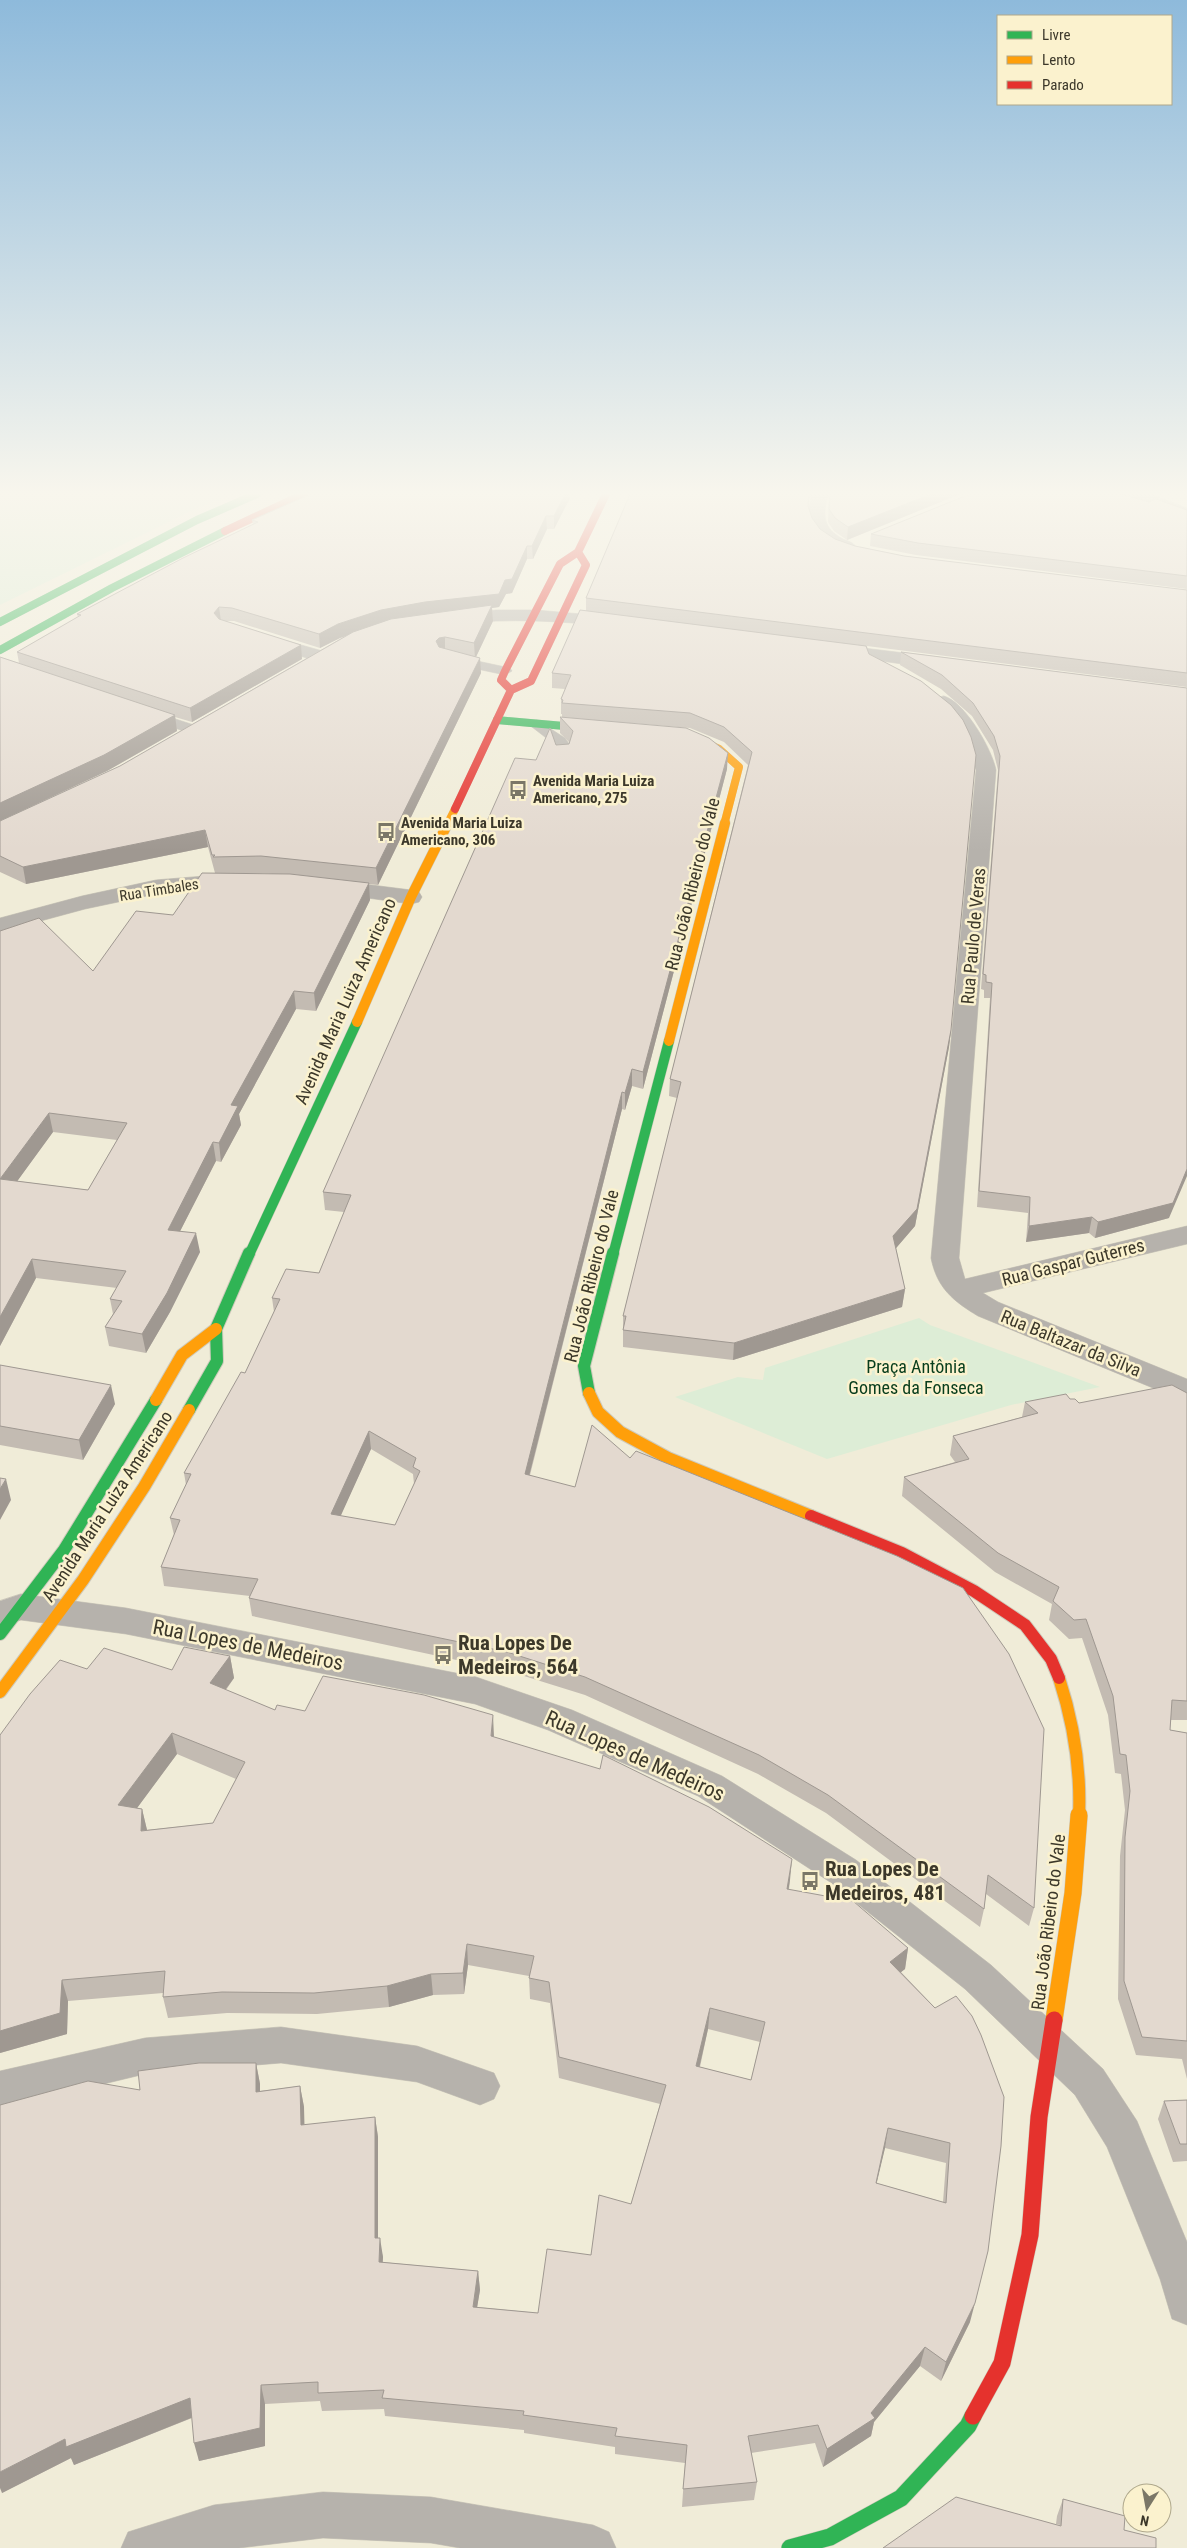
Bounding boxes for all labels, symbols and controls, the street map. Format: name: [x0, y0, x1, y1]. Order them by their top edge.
legend: [997, 15, 1172, 105]
text: Livre: [1042, 26, 1070, 44]
text: Lento: [1042, 51, 1075, 69]
text: Parado: [1042, 76, 1084, 94]
place label: Avenida Maria Luiza Americano, 275: [533, 772, 654, 807]
bus stop icon: Avenida Maria Luiza Americano, 275: [507, 779, 529, 801]
street label: Rua João Ribeiro do Vale: [660, 796, 724, 972]
place label: Avenida Maria Luiza Americano, 306: [401, 814, 522, 849]
bus stop icon: Avenida Maria Luiza Americano, 306: [375, 821, 397, 843]
street label: Rua Paulo de Veras: [957, 867, 989, 1005]
street label: Rua Timbales: [118, 875, 200, 905]
street label: Avenida Maria Luiza Americano: [290, 895, 400, 1107]
street label: Rua João Ribeiro do Vale: [559, 1188, 623, 1364]
street label: Rua Gaspar Guterres: [1000, 1234, 1146, 1290]
street label: Rua Baltazar da Silva: [998, 1305, 1144, 1381]
park label: Praça Antônia Gomes da Fonseca: [848, 1356, 984, 1398]
street label: Avenida Maria Luiza Americano: [37, 1407, 177, 1605]
street label: Rua Lopes de Medeiros: [151, 1615, 345, 1675]
place label: Rua Lopes De Medeiros, 564: [458, 1631, 578, 1679]
bus stop icon: Rua Lopes De Medeiros, 564: [432, 1644, 454, 1666]
street label: Rua Lopes de Medeiros: [542, 1706, 728, 1806]
street label: Rua João Ribeiro do Vale: [1027, 1833, 1069, 2011]
place label: Rua Lopes De Medeiros, 481: [825, 1857, 945, 1905]
bus stop icon: Rua Lopes De Medeiros, 481: [799, 1870, 821, 1892]
north arrow: [1122, 2483, 1172, 2533]
text: N: [1139, 2512, 1150, 2529]

